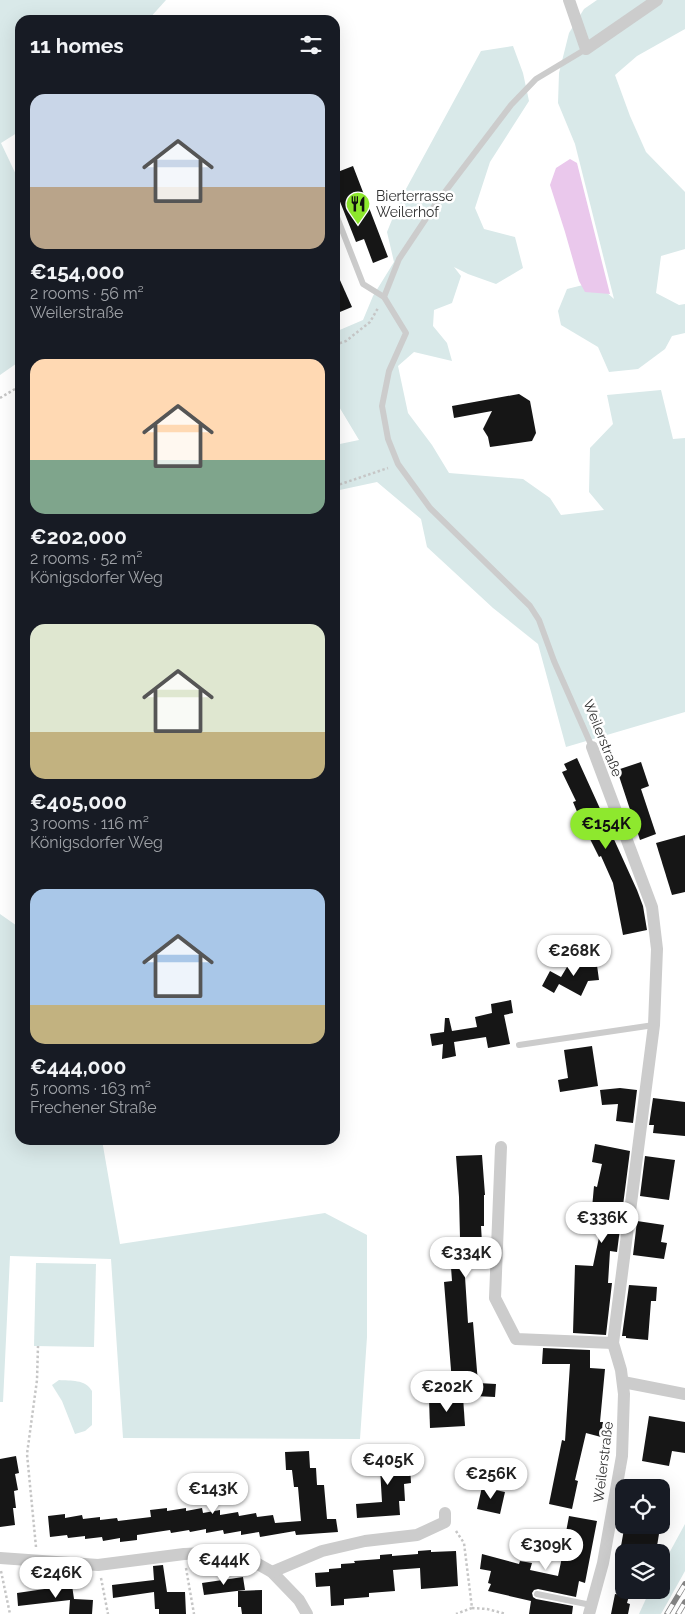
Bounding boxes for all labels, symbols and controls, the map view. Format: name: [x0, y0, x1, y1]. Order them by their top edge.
icon: filters: [297, 31, 325, 59]
text: 11 homes: [30, 33, 124, 58]
icon: home: [133, 126, 223, 216]
place label: Bierterrasse Weilerhof: [376, 188, 453, 220]
restaurant icon: Bierterrasse Weilerhof: [345, 191, 371, 225]
text: €154,000: [30, 259, 124, 284]
text: 2 rooms · 56 m²: [30, 284, 144, 303]
text: Weilerstraße: [30, 303, 124, 322]
icon: home: [133, 391, 223, 481]
text: €202,000: [30, 524, 127, 549]
text: 2 rooms · 52 m²: [30, 549, 142, 568]
text: Königsdorfer Weg: [30, 568, 163, 587]
icon: home: [133, 656, 223, 746]
street label: Weilerstraße: [580, 697, 626, 779]
text: €405,000: [30, 789, 127, 814]
pin: €154K: [571, 808, 641, 850]
text: 3 rooms · 116 m²: [30, 814, 149, 833]
text: €154K: [581, 814, 631, 833]
text: Königsdorfer Weg: [30, 833, 163, 852]
icon: home: [133, 921, 223, 1011]
pin: €268K: [539, 934, 609, 977]
text: €268K: [548, 941, 600, 960]
text: €444,000: [30, 1054, 126, 1079]
text: 5 rooms · 163 m²: [30, 1079, 151, 1098]
text: Frechener Straße: [30, 1098, 157, 1117]
pin: €336K: [567, 1202, 637, 1244]
text: €336K: [576, 1208, 628, 1227]
pin: €334K: [431, 1236, 501, 1279]
text: €334K: [441, 1243, 491, 1262]
pin: €202K: [412, 1370, 482, 1413]
text: €202K: [421, 1377, 473, 1396]
street label: Weilerstraße: [590, 1420, 616, 1504]
pin: €405K: [353, 1444, 423, 1486]
text: €405K: [362, 1450, 414, 1469]
pin: €256K: [456, 1458, 526, 1500]
text: €256K: [465, 1464, 517, 1483]
pin: €143K: [178, 1472, 248, 1515]
text: €143K: [188, 1479, 238, 1498]
map controls: [615, 1479, 670, 1599]
button: locate: [615, 1479, 670, 1534]
pin: €309K: [511, 1528, 581, 1571]
text: €309K: [520, 1535, 572, 1554]
pin: €444K: [189, 1544, 259, 1586]
button: layers: [615, 1544, 670, 1599]
text: €444K: [199, 1550, 249, 1569]
pin: €246K: [21, 1556, 91, 1599]
text: €246K: [30, 1563, 82, 1582]

